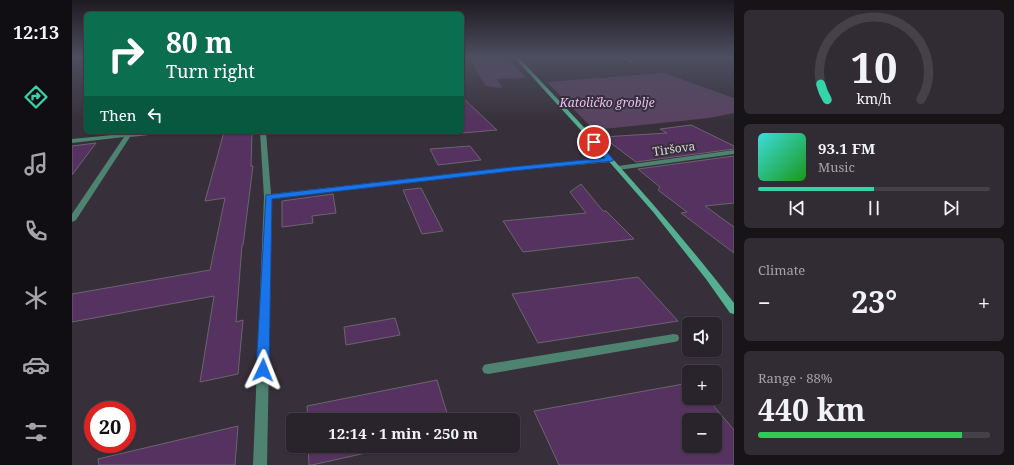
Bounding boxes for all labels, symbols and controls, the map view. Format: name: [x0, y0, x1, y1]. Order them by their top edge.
text: 12:13: [13, 20, 59, 44]
text: 80 m: [166, 23, 233, 61]
icon: right: [100, 28, 152, 80]
text: 10: [850, 39, 898, 95]
text: Turn right: [166, 59, 255, 83]
icon: directions: [22, 83, 50, 111]
text: km/h: [856, 89, 892, 108]
park label: Katoličko groblje: [558, 94, 655, 111]
icon: left: [144, 104, 166, 126]
text: Then: [100, 105, 136, 125]
pin: [577, 125, 611, 159]
icon: arrive: [583, 131, 605, 153]
street label: Tiršova: [652, 137, 697, 160]
text: 93.1 FM: [818, 138, 875, 158]
icon: music: [22, 150, 50, 178]
text: Music: [818, 158, 855, 176]
icon: previous: [786, 197, 808, 219]
icon: pause: [863, 197, 885, 219]
icon: next: [940, 197, 962, 219]
icon: phone: [22, 217, 50, 245]
text: Climate: [758, 261, 805, 279]
text: 23°: [851, 281, 897, 322]
icon: climate: [22, 284, 50, 312]
text: −: [758, 287, 771, 317]
text: +: [978, 287, 990, 317]
map controls: [682, 317, 722, 453]
button: sound: [682, 317, 722, 357]
position arrow: [242, 349, 284, 391]
icon: car: [22, 351, 50, 379]
button: +: [682, 365, 722, 405]
text: Range · 88%: [758, 369, 832, 387]
text: 440 km: [758, 389, 865, 430]
speed limit sign: 20: [84, 401, 136, 453]
button: −: [682, 413, 722, 453]
icon: filters: [22, 418, 50, 446]
text: 12:14 · 1 min · 250 m: [328, 423, 478, 443]

